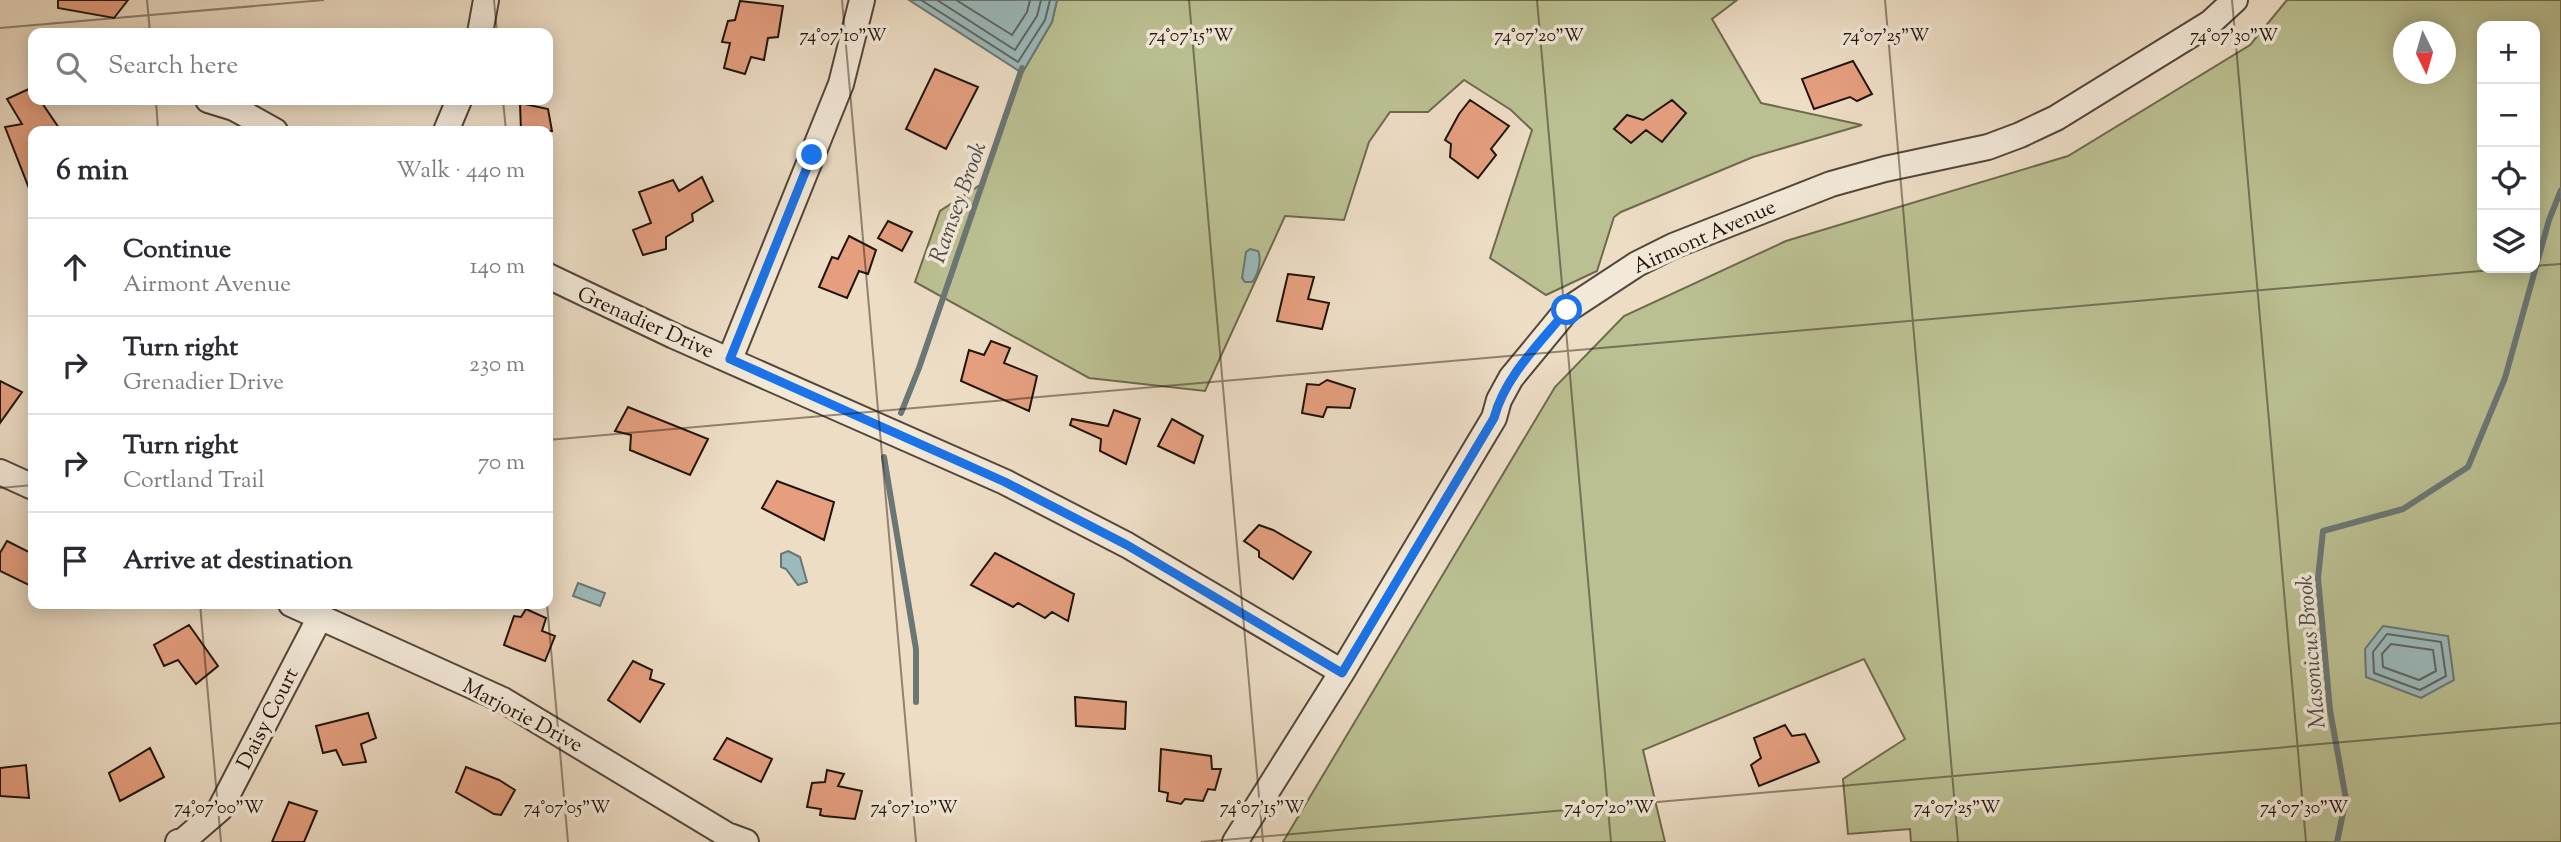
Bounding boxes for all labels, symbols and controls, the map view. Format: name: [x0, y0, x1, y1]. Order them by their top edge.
north arrow: [2393, 21, 2456, 84]
map controls: [2477, 21, 2540, 273]
button: +: [2477, 21, 2540, 84]
text: 74°07'10"W: [800, 24, 886, 50]
text: 74°07'15"W: [1149, 24, 1233, 50]
text: 74°07'20"W: [1494, 24, 1584, 50]
text: 74°07'25"W: [1843, 24, 1929, 50]
text: 74°07'30"W: [2190, 24, 2278, 50]
search box: [28, 28, 553, 105]
icon: search: [52, 48, 90, 86]
text: Search here: [108, 48, 238, 85]
button: −: [2477, 84, 2540, 147]
water label: Ramsey Brook: [922, 138, 996, 268]
route end: [796, 139, 827, 170]
button: locate: [2477, 147, 2540, 210]
text: 6 min: [56, 150, 128, 193]
text: Walk · 440 m: [396, 155, 525, 188]
street label: Airmont Avenue: [1629, 193, 1781, 283]
button: layers: [2477, 210, 2540, 273]
text: Continue: [123, 232, 231, 269]
icon: ahead: [56, 248, 94, 286]
text: 140 m: [470, 251, 525, 284]
text: Airmont Avenue: [123, 269, 291, 302]
street label: Grenadier Drive: [572, 280, 718, 367]
route start: [1551, 294, 1582, 325]
text: Turn right: [123, 330, 238, 367]
icon: right: [56, 346, 94, 384]
text: 230 m: [469, 349, 525, 382]
text: Grenadier Drive: [123, 367, 284, 400]
text: Turn right: [123, 428, 238, 465]
icon: right: [56, 444, 94, 482]
text: 70 m: [478, 447, 525, 480]
text: Cortland Trail: [123, 465, 265, 498]
icon: arrive: [56, 542, 94, 580]
text: Arrive at destination: [123, 543, 353, 580]
water label: Masonicus Brook: [2289, 574, 2336, 730]
street label: Daisy Court: [230, 663, 307, 775]
street label: Marjorie Drive: [457, 672, 588, 761]
text: 74°07'00"W: [174, 796, 264, 822]
text: 74°07'05"W: [524, 796, 610, 822]
text: 74°07'10"W: [871, 796, 957, 822]
text: 74°07'15"W: [1220, 796, 1304, 822]
text: 74°07'20"W: [1564, 796, 1654, 822]
text: 74°07'25"W: [1914, 796, 2000, 822]
text: 74°07'30"W: [2260, 796, 2348, 822]

